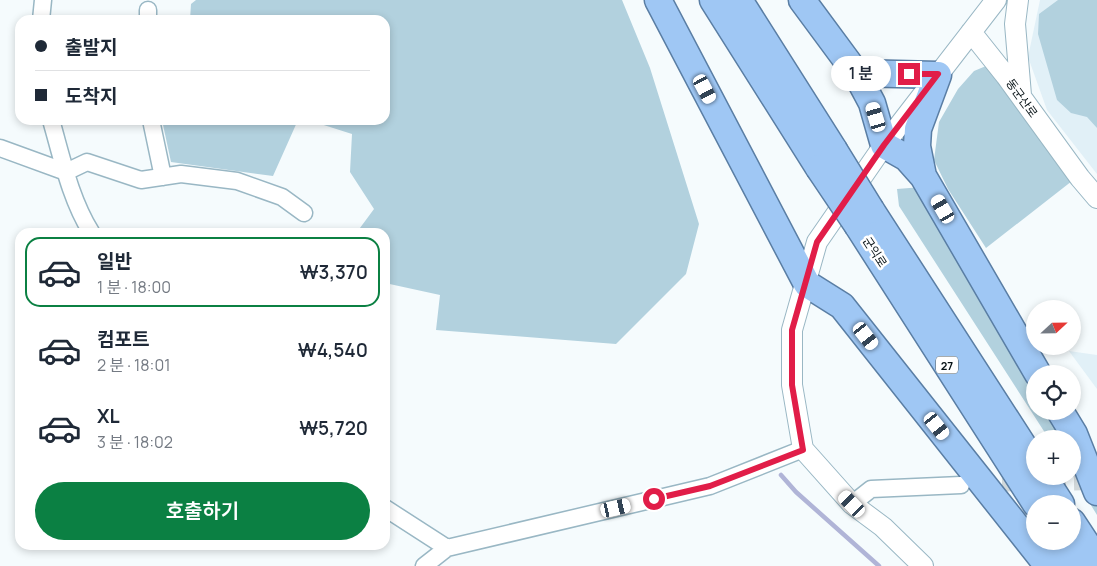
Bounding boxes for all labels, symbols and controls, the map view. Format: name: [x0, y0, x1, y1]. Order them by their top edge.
text: 출발지: [65, 34, 117, 60]
callout: 1 분: [832, 56, 892, 92]
text: 1 분: [849, 62, 873, 84]
route end: [898, 63, 920, 85]
car: [691, 72, 718, 106]
street label: 동군산로: [1002, 75, 1042, 121]
text: 도착지: [65, 83, 117, 109]
car: [864, 100, 887, 134]
car: [929, 192, 956, 226]
street label: 군익로: [859, 233, 891, 271]
text: 일반: [97, 248, 132, 274]
icon: car: [37, 250, 82, 295]
text: ₩3,370: [300, 259, 368, 285]
text: 1 분 · 18:00: [97, 276, 171, 298]
north arrow: [1026, 300, 1081, 355]
map controls: [1026, 300, 1081, 550]
car: [850, 320, 881, 352]
text: 컴포트: [97, 326, 149, 352]
icon: car: [37, 328, 82, 373]
text: ₩4,540: [298, 337, 368, 363]
text: 2 분 · 18:01: [97, 354, 170, 376]
road number: 27: [936, 356, 958, 374]
button: locate: [1026, 365, 1081, 420]
text: XL: [97, 403, 120, 429]
icon: car: [37, 406, 82, 451]
car: [921, 410, 952, 442]
text: ₩5,720: [299, 415, 368, 441]
button: +: [1026, 430, 1081, 485]
text: 3 분 · 18:02: [97, 431, 173, 453]
button: 호출하기: [35, 482, 370, 540]
route start: [643, 488, 665, 510]
car: [836, 488, 867, 520]
button: −: [1026, 495, 1081, 550]
car: [599, 497, 632, 519]

